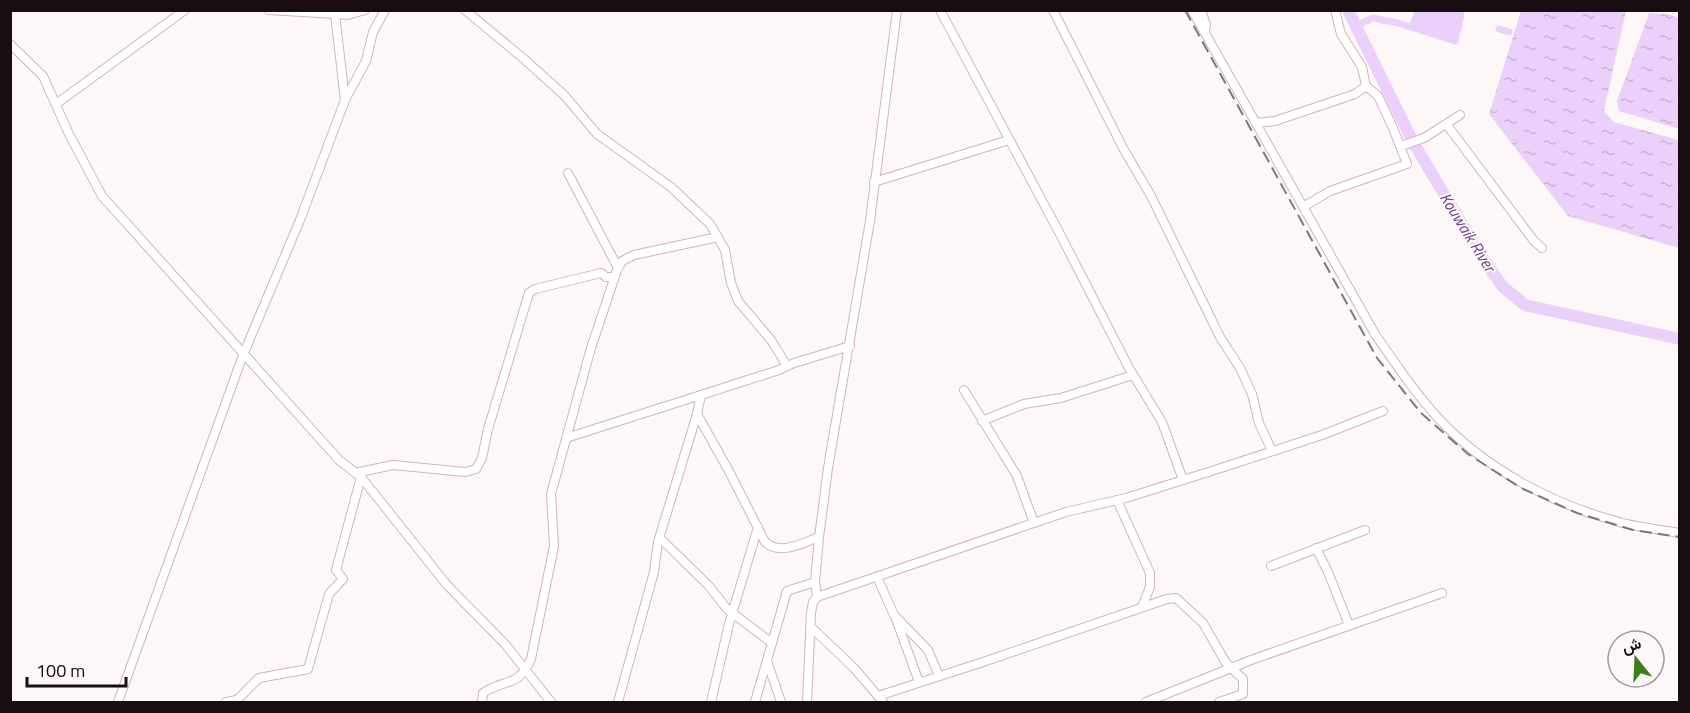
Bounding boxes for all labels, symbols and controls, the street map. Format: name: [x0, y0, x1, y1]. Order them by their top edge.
water label: Kouwaik River: [1434, 188, 1503, 278]
north arrow: [1606, 629, 1666, 689]
text: ش: [1619, 630, 1644, 659]
scale bar: [27, 650, 126, 688]
text: 100 m: [36, 657, 85, 684]

